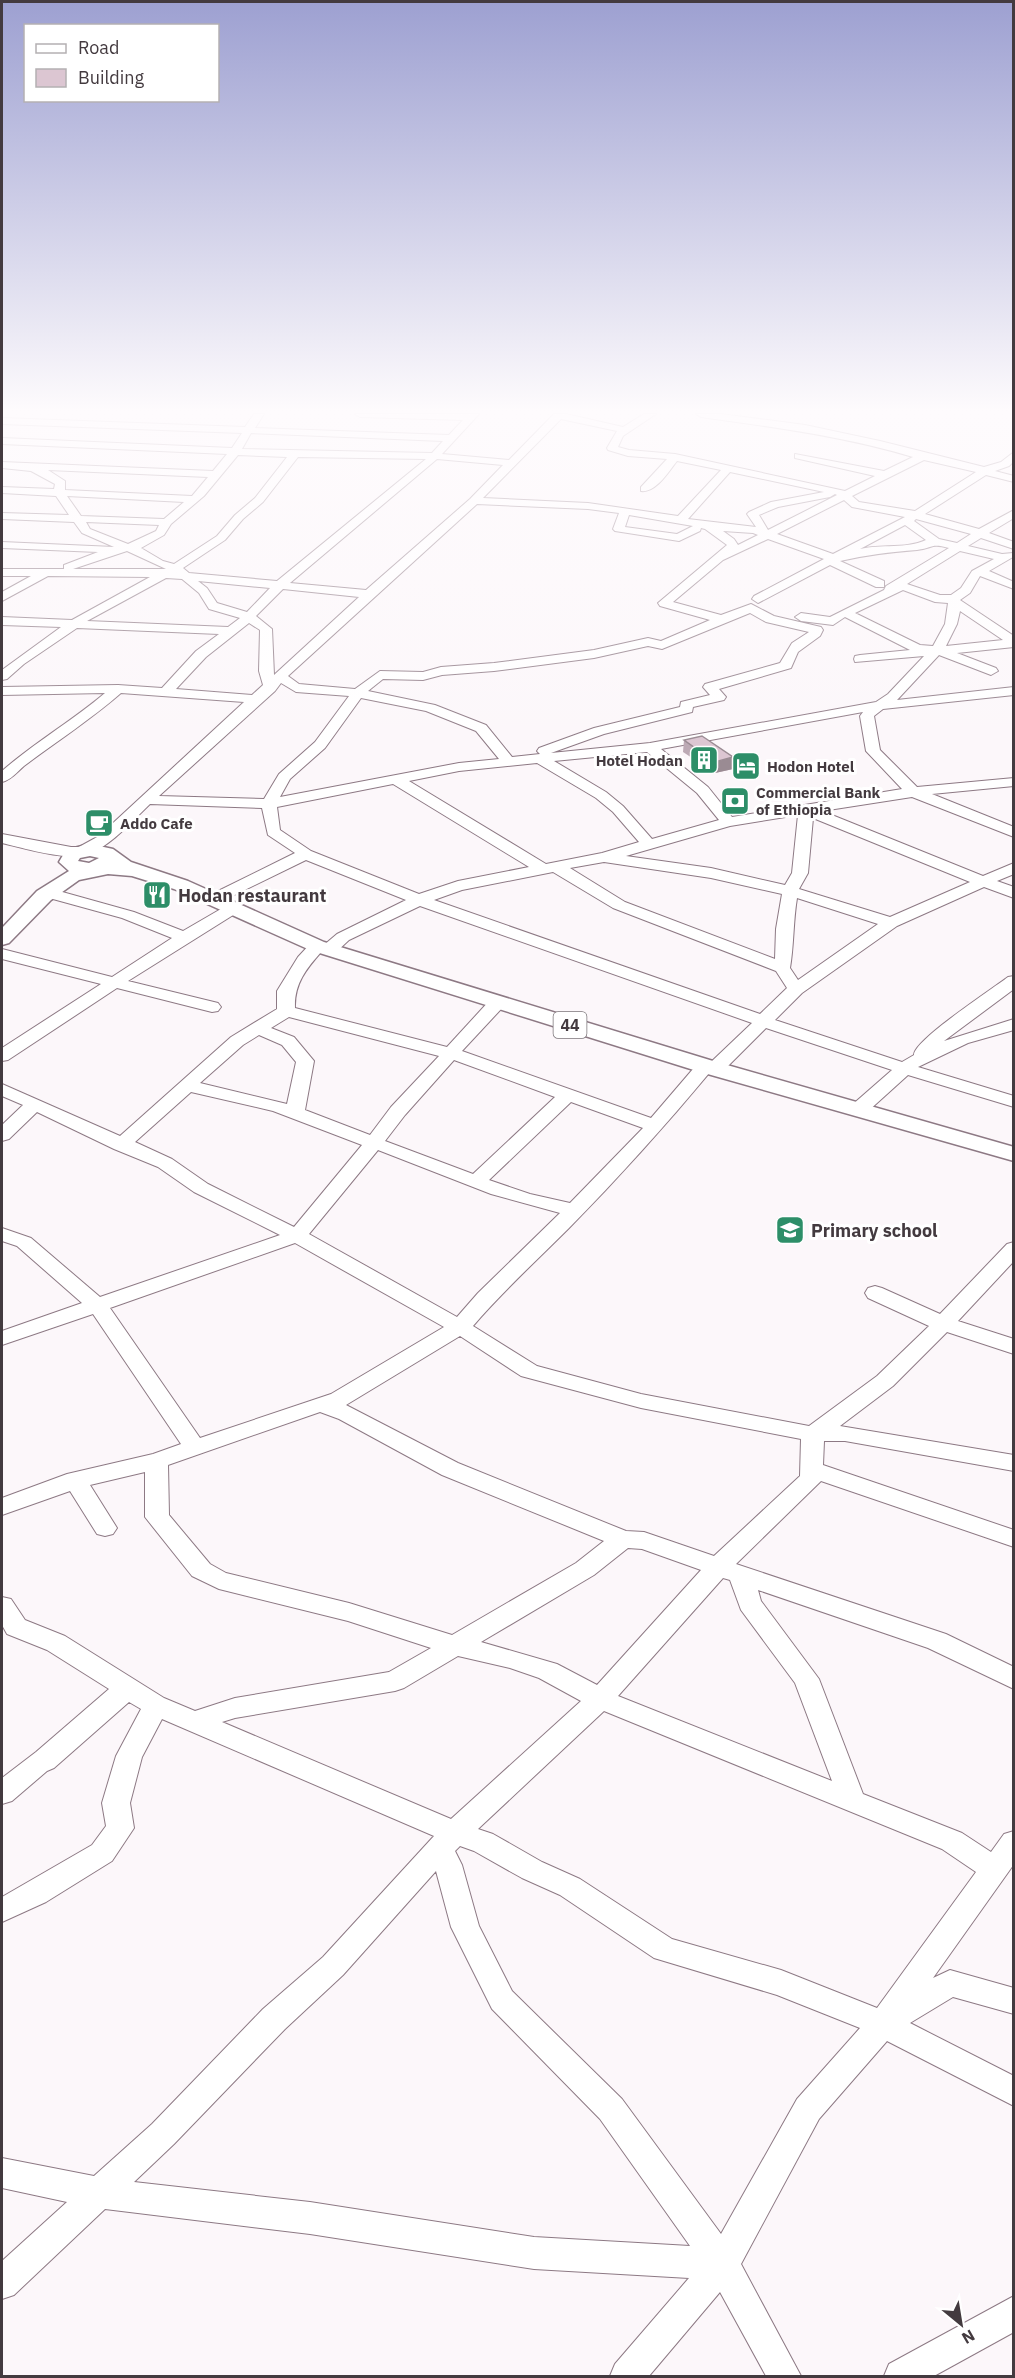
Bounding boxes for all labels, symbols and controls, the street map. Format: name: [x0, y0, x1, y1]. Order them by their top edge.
legend: [24, 24, 219, 102]
text: Road: [78, 36, 119, 59]
text: Building: [78, 66, 145, 89]
building icon: Hotel Hodan: [688, 744, 720, 776]
hotel icon: Hodon Hotel: [730, 750, 762, 782]
place label: Hotel Hodan: [596, 751, 683, 770]
place label: Hodon Hotel: [767, 757, 855, 776]
place label: Commercial Bank of Ethiopia: [756, 783, 881, 819]
bank icon: Commercial Bank of Ethiopia: [719, 785, 751, 817]
cafe icon: Addo Cafe: [83, 807, 115, 839]
place label: Addo Cafe: [120, 814, 193, 833]
restaurant icon: Hodan restaurant: [141, 879, 173, 911]
place label: Hodan restaurant: [178, 884, 326, 907]
road number: 44: [554, 1012, 586, 1038]
school or university icon: Primary school: [774, 1214, 806, 1246]
place label: Primary school: [811, 1219, 938, 1242]
north arrow: [931, 2294, 991, 2354]
text: N: [958, 2325, 979, 2349]

